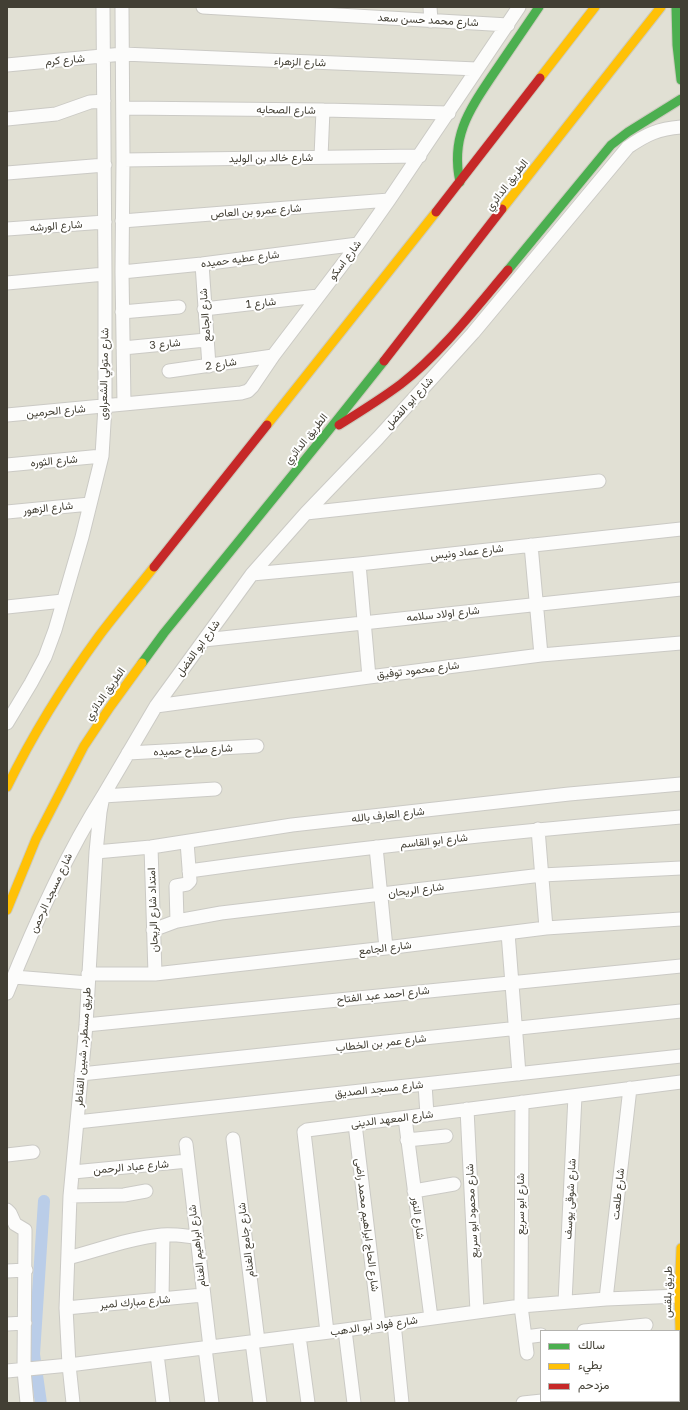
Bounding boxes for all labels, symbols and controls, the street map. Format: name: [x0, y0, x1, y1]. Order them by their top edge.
street label: شارع محمد حسن سعد: [377, 11, 479, 29]
street label: شارع كرم: [45, 52, 85, 68]
street label: شارع الزهراء: [274, 54, 326, 70]
street label: شارع الصحابه: [256, 103, 316, 117]
street label: شارع خالد بن الوليد: [229, 151, 313, 165]
street label: الطريق الدائري: [483, 157, 531, 213]
street label: شارع عمرو بن العاص: [210, 201, 302, 221]
street label: شارع الورشه: [29, 218, 83, 234]
street label: شارع اسكو: [326, 237, 364, 283]
street label: شارع عطيه حميده: [200, 248, 280, 270]
street label: شارع الجامع: [197, 288, 213, 342]
street label: شارع 1: [245, 295, 277, 311]
street label: شارع متولي الشعراوى: [97, 328, 111, 420]
street label: شارع 3: [149, 336, 181, 352]
street label: شارع 2: [205, 355, 237, 373]
street label: شارع ابو الفضل: [382, 374, 436, 432]
street label: شارع الحرمين: [26, 402, 86, 420]
street label: الطريق الدائري: [282, 411, 330, 467]
street label: شارع الثوره: [30, 452, 78, 470]
street label: شارع الزهور: [22, 499, 74, 517]
street label: شارع عماد ونيس: [430, 542, 504, 562]
street label: شارع اولاد سلامه: [406, 604, 480, 624]
street label: شارع ابو الفضل: [173, 617, 223, 679]
street label: شارع محمود توفيق: [376, 658, 460, 682]
street label: الطريق الدائري: [82, 665, 128, 723]
street label: شارع صلاح حميده: [153, 741, 233, 759]
street label: شارع العارف بالله: [351, 805, 425, 825]
street label: شارع ابو القاسم: [399, 831, 469, 851]
street label: شارع مسجد الرحمن: [27, 851, 75, 935]
street label: امتداد شارع الريحان: [145, 867, 161, 953]
street label: شارع الريحان: [387, 880, 445, 900]
street label: شارع الجامع: [358, 938, 412, 958]
street label: شارع احمد عبد الفتاح: [336, 984, 430, 1006]
street label: طريق مسطرد, شبين القناطر: [72, 987, 94, 1107]
street label: شارع عمر بن الخطاب: [335, 1032, 427, 1054]
street label: شارع مسجد الصديق: [334, 1078, 424, 1100]
street label: شارع المعهد الدينى: [350, 1107, 434, 1131]
street label: شارع عباد الرحمن: [93, 1157, 169, 1177]
street label: شارع الحاج ابراهيم محمد راضى: [352, 1157, 382, 1293]
street label: شارع شوقى يوسف: [561, 1158, 579, 1240]
street label: شارع محمود ابو سريع: [463, 1164, 481, 1258]
street label: شارع طلعت: [609, 1167, 627, 1221]
street label: شارع ابو سريع: [514, 1173, 528, 1235]
street label: شارع النور: [409, 1196, 427, 1240]
street label: شارع جامع الغنام: [235, 1202, 257, 1278]
street label: شارع ابراهيم الغنام: [185, 1204, 209, 1288]
street label: طريق بلقس: [661, 1266, 675, 1318]
street label: شارع مبارك لمير: [99, 1292, 171, 1312]
street label: شارع فواد ابو الدهب: [329, 1313, 419, 1339]
legend: [540, 1330, 680, 1402]
text: سالك: [578, 1337, 605, 1352]
text: بطيء: [578, 1357, 602, 1372]
text: مزدحم: [578, 1377, 609, 1392]

